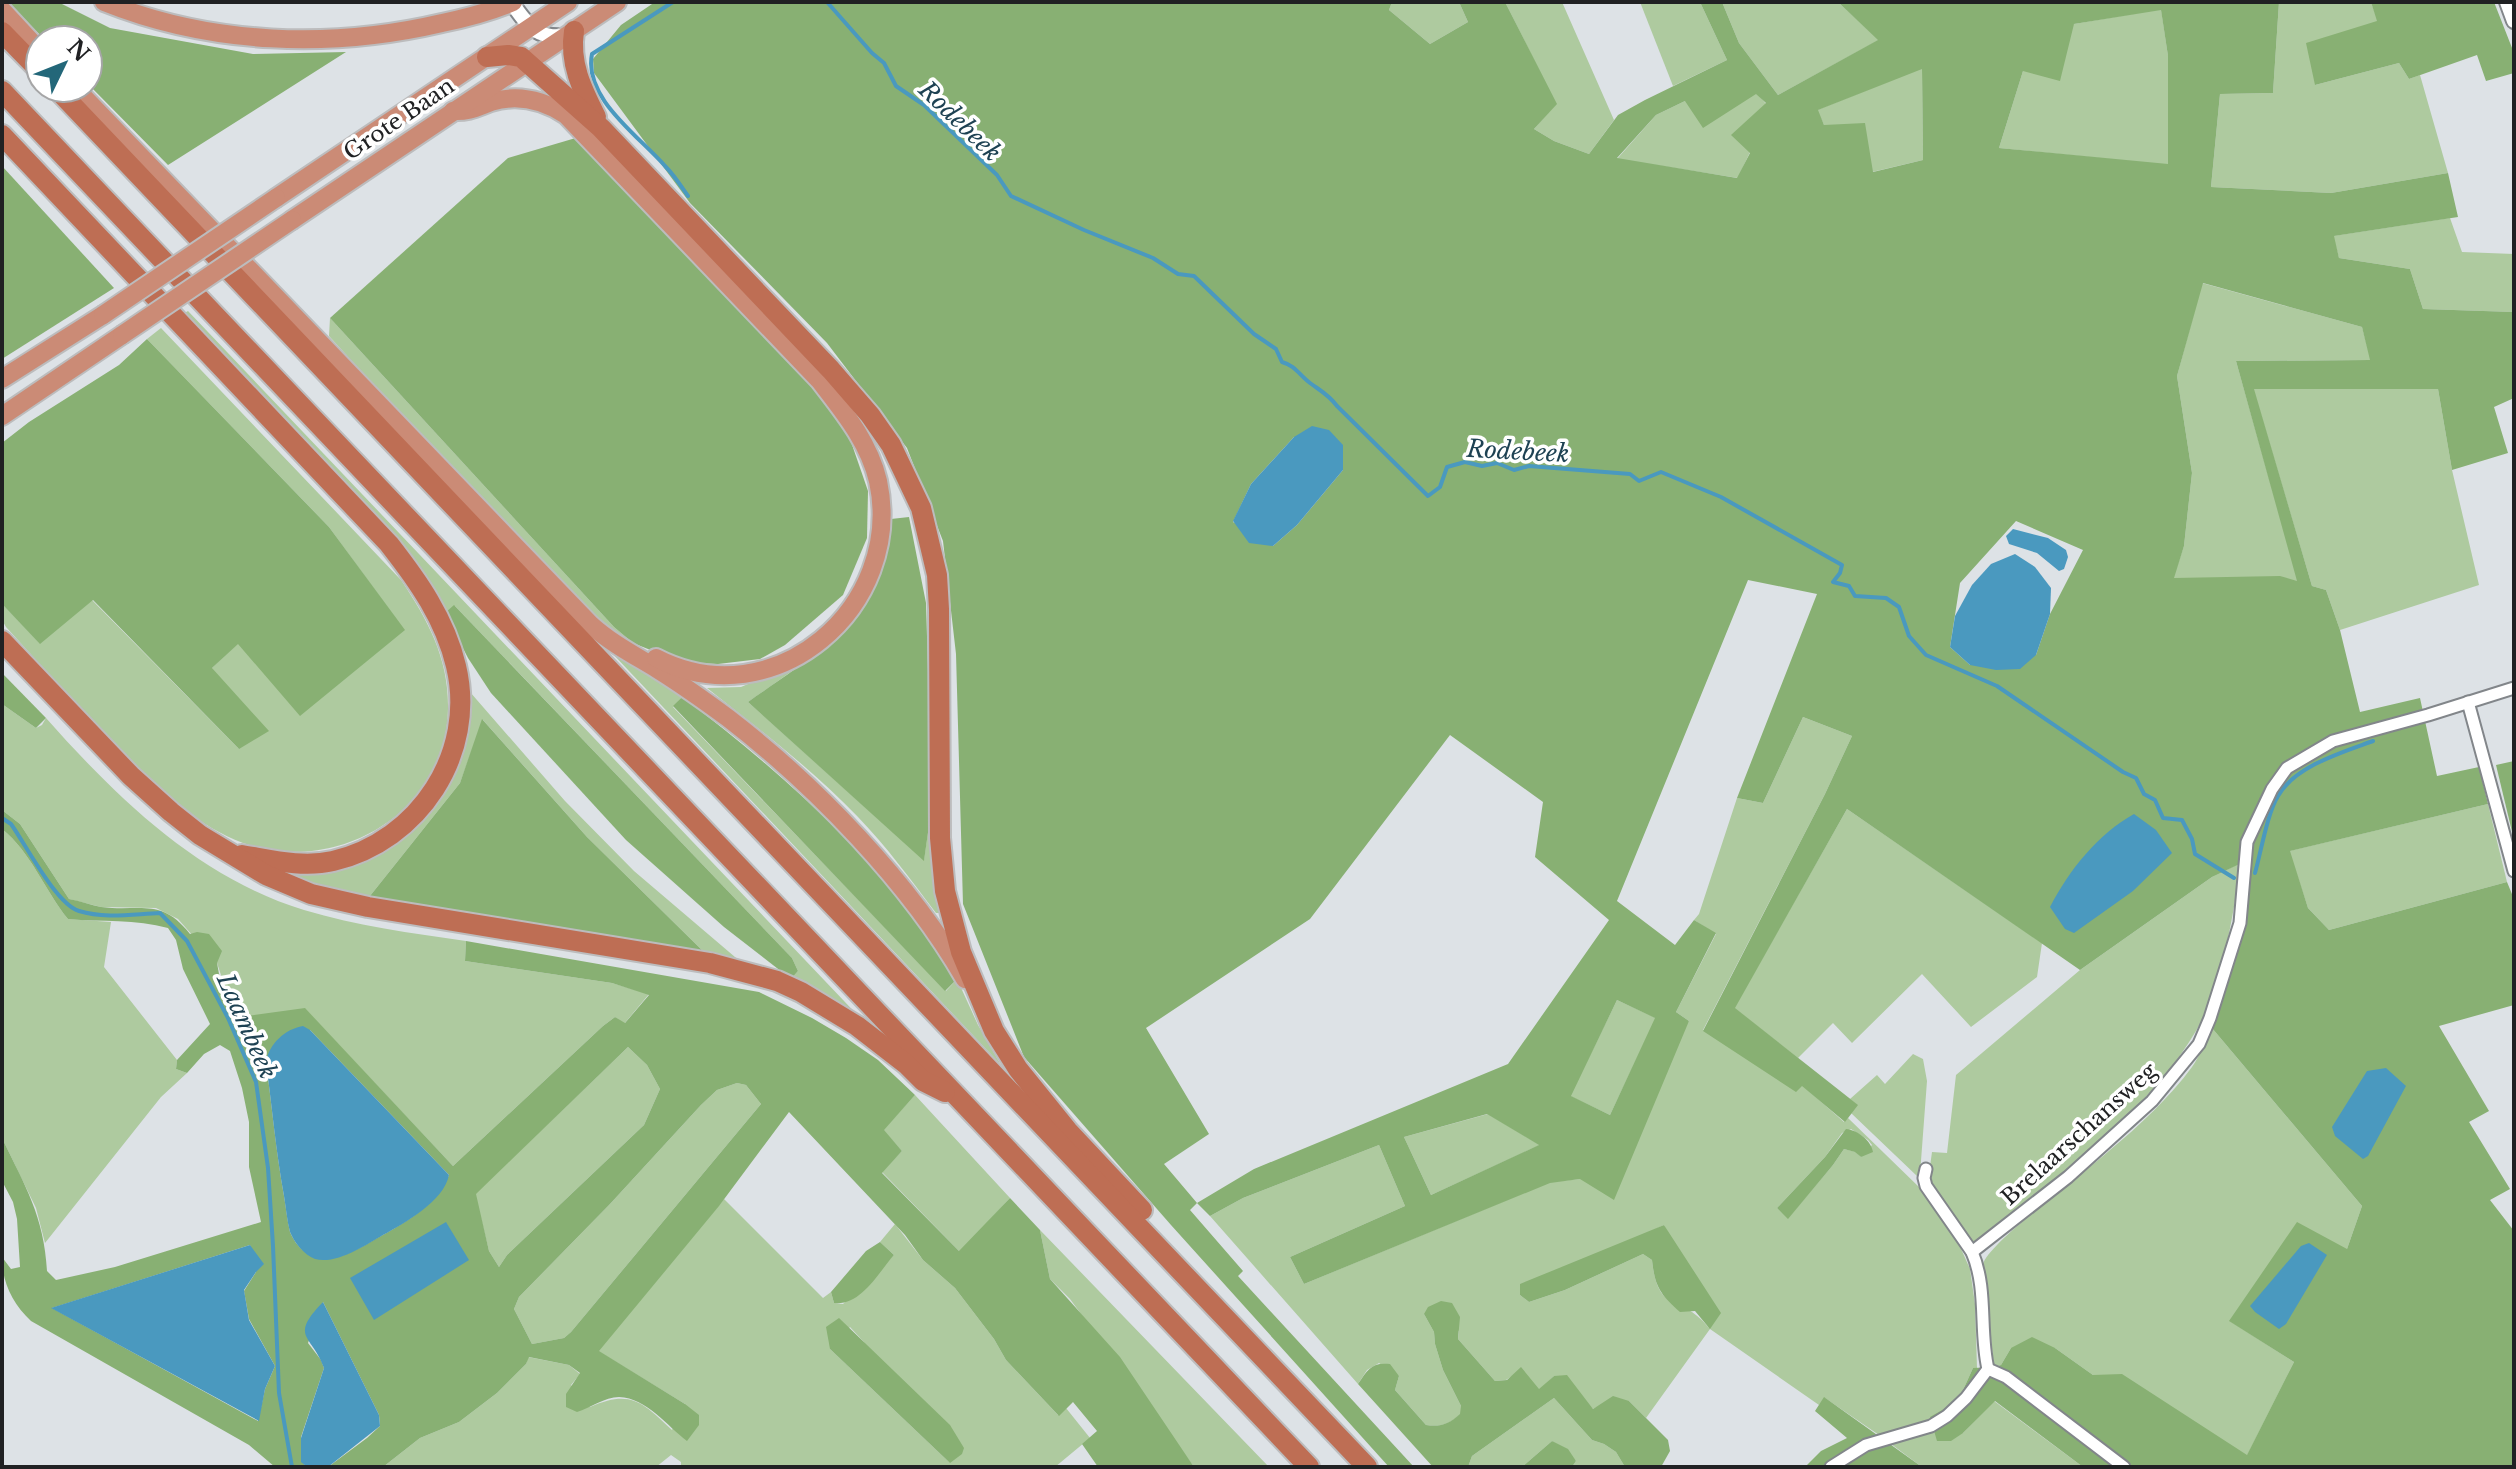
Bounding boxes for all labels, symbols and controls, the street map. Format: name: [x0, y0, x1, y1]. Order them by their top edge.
north arrow: [24, 24, 104, 104]
text: N: [61, 34, 95, 68]
street label: Grote Baan: [339, 72, 459, 166]
water label: Rodebeek: [912, 74, 1007, 167]
water label: Rodebeek: [1465, 434, 1570, 468]
water label: Laambeek: [211, 968, 283, 1083]
street label: Brelaarschansweg: [1996, 1056, 2163, 1211]

